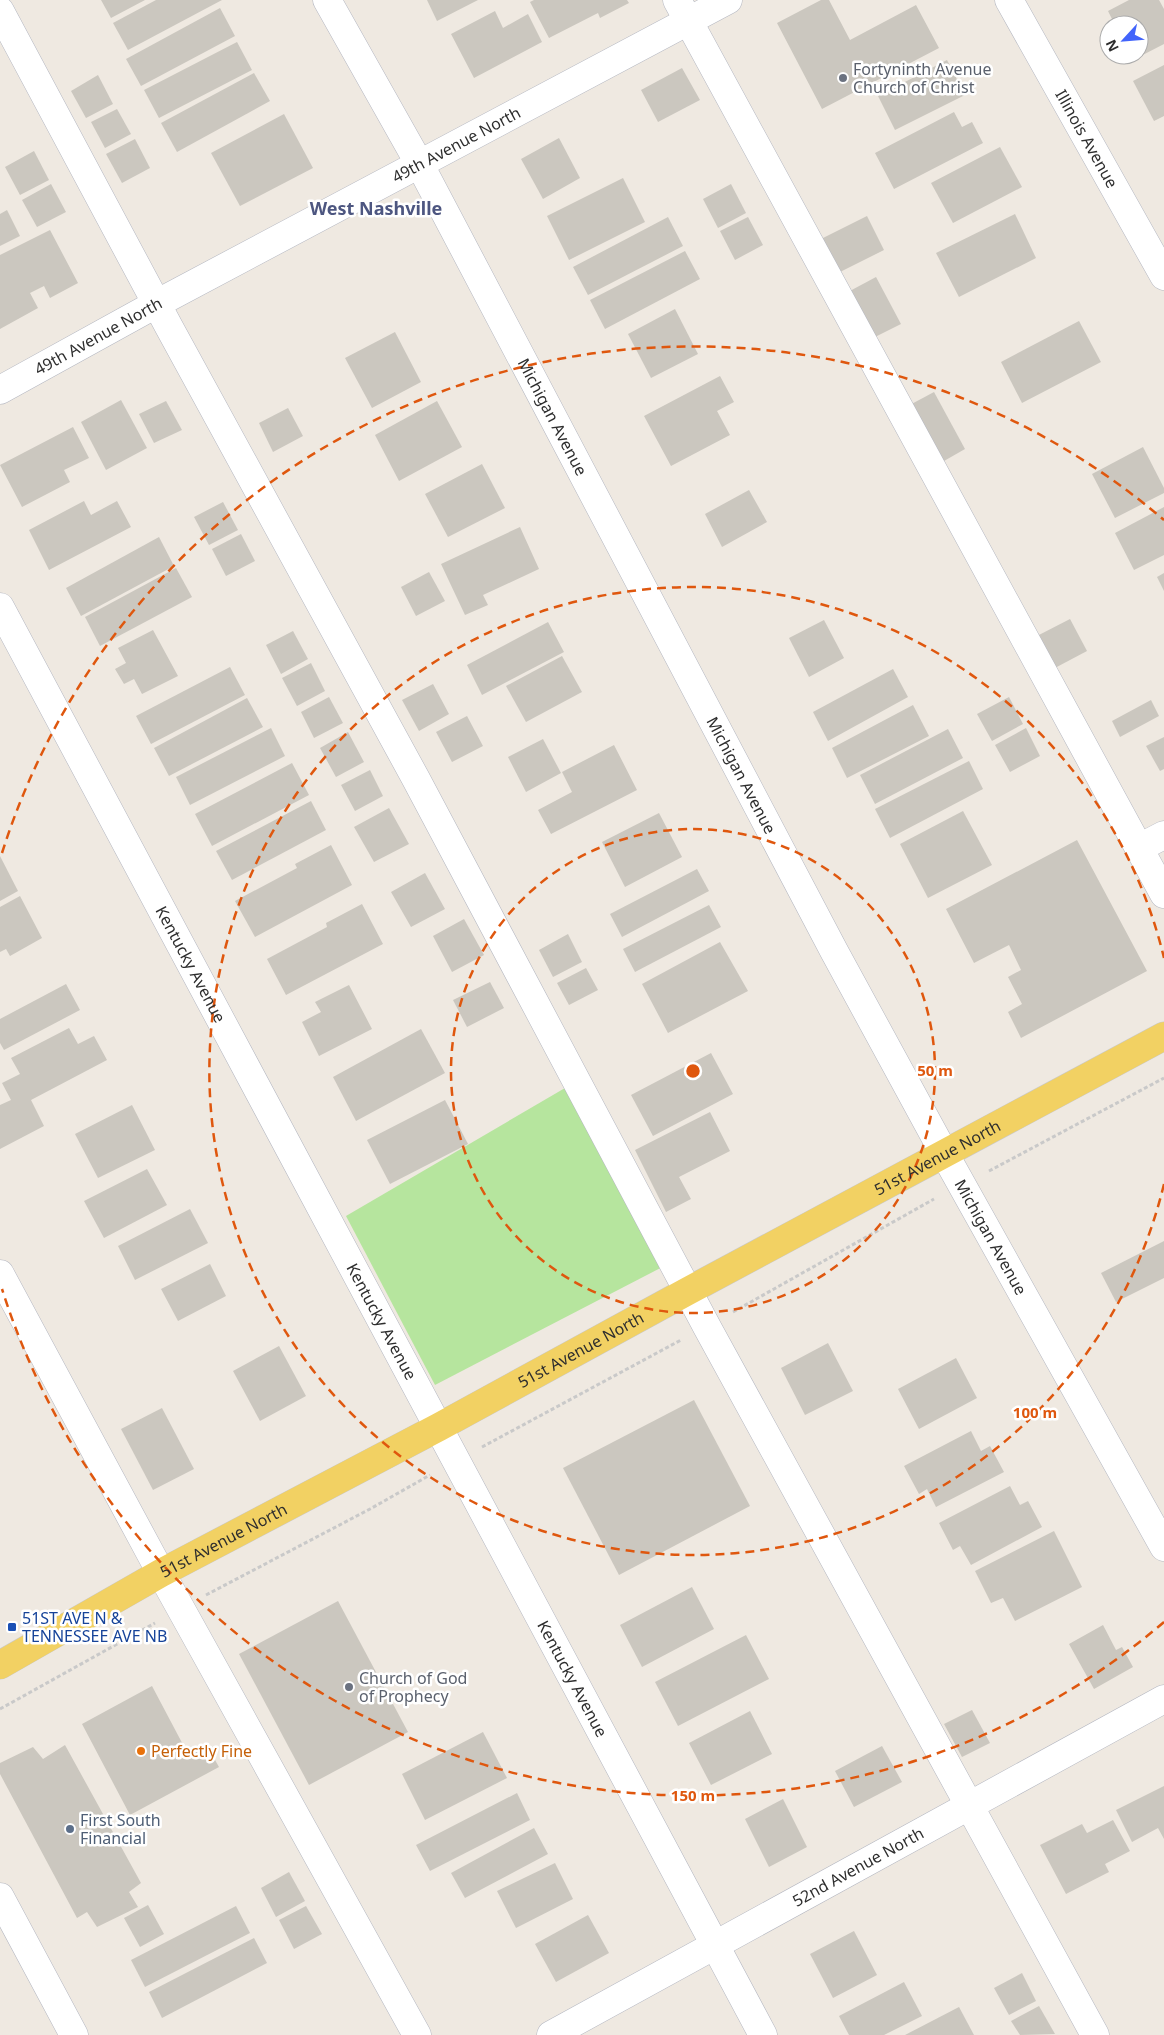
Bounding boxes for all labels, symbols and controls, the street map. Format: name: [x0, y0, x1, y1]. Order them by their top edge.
north arrow: [1099, 15, 1149, 65]
text: N: [1101, 37, 1123, 55]
place label: Fortyninth Avenue Church of Christ: [853, 58, 991, 98]
marker: Fortyninth Avenue Church of Christ: [837, 72, 849, 84]
street label: Illinois Avenue: [1050, 85, 1123, 192]
street label: 49th Avenue North: [388, 101, 524, 188]
district label: West Nashville: [310, 196, 442, 220]
street label: 49th Avenue North: [30, 292, 166, 380]
street label: Michigan Avenue: [513, 354, 593, 479]
street label: Michigan Avenue: [701, 713, 781, 838]
street label: Kentucky Avenue: [151, 902, 231, 1026]
text: 50 m: [917, 1060, 953, 1080]
centre of rings: [684, 1062, 702, 1080]
street label: 51st Avenue North: [870, 1115, 1004, 1200]
street label: Michigan Avenue: [950, 1175, 1032, 1299]
street label: Kentucky Avenue: [342, 1259, 422, 1384]
street label: 51st Avenue North: [514, 1306, 648, 1393]
text: 100 m: [1013, 1402, 1057, 1422]
street label: 51st Avenue North: [156, 1498, 291, 1583]
place label: 51ST AVE N & TENNESSEE AVE NB: [22, 1607, 167, 1647]
street label: Kentucky Avenue: [532, 1616, 613, 1741]
marker: 51ST AVE N & TENNESSEE AVE NB: [6, 1621, 18, 1633]
place label: Church of God of Prophecy: [359, 1667, 467, 1707]
marker: Church of God of Prophecy: [343, 1681, 355, 1693]
place label: Perfectly Fine: [151, 1740, 252, 1762]
marker: Perfectly Fine: [135, 1745, 147, 1757]
text: 150 m: [671, 1785, 715, 1805]
place label: First South Financial: [80, 1809, 161, 1849]
street label: 52nd Avenue North: [788, 1822, 928, 1912]
marker: First South Financial: [64, 1823, 76, 1835]

